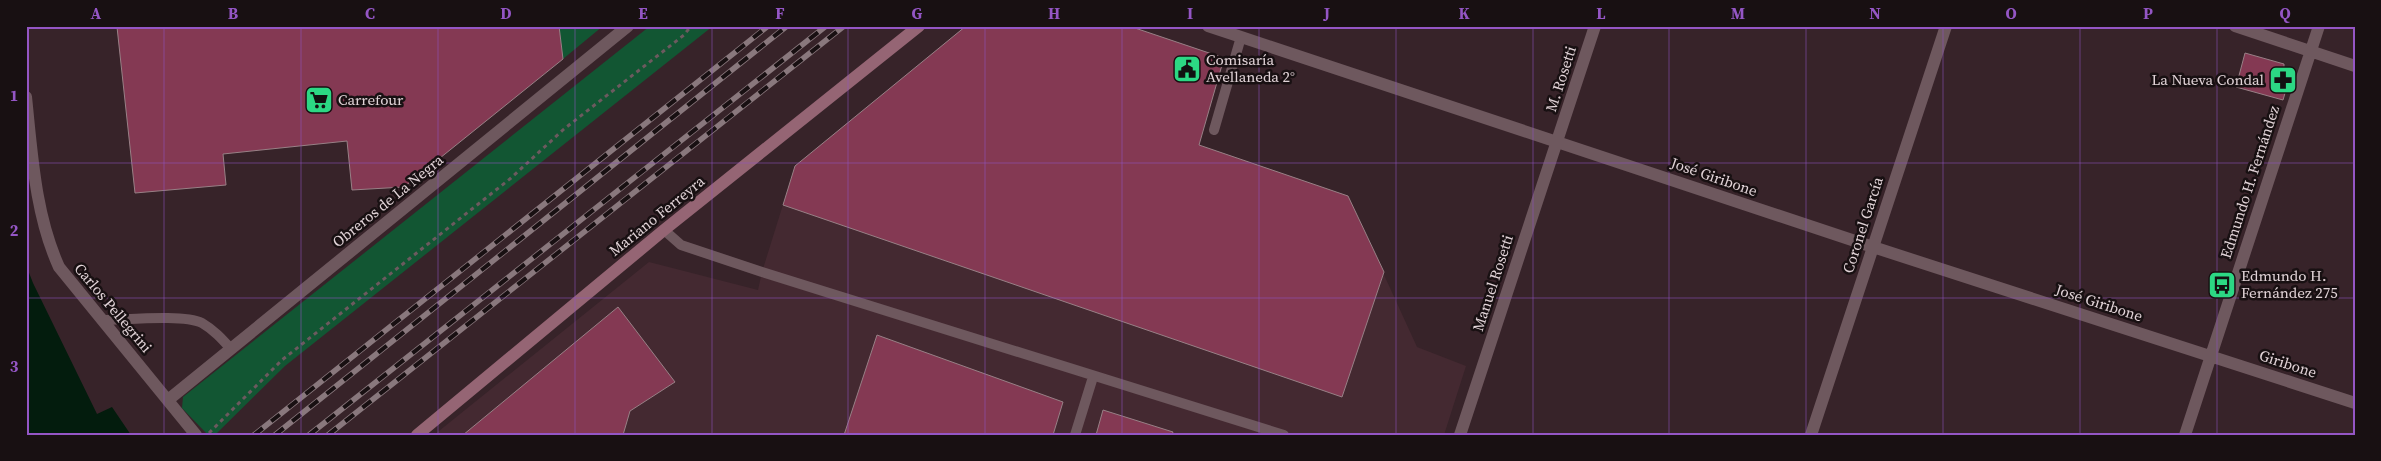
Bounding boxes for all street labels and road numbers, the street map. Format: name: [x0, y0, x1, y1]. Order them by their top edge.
street label: M. Rosetti: [1540, 43, 1581, 114]
street label: Edmundo H. Fernández: [2215, 103, 2284, 261]
street label: Obreros de La Negra: [328, 149, 448, 252]
street label: José Giribone: [1667, 152, 1761, 201]
street label: Mariano Ferreyra: [605, 170, 709, 261]
street label: Coronel García: [1837, 174, 1888, 276]
street label: Manuel Rosetti: [1467, 232, 1518, 334]
street label: Carlos Pellegrini: [70, 259, 157, 357]
street label: José Giribone: [2052, 278, 2146, 327]
street label: Giribone: [2257, 344, 2320, 383]

